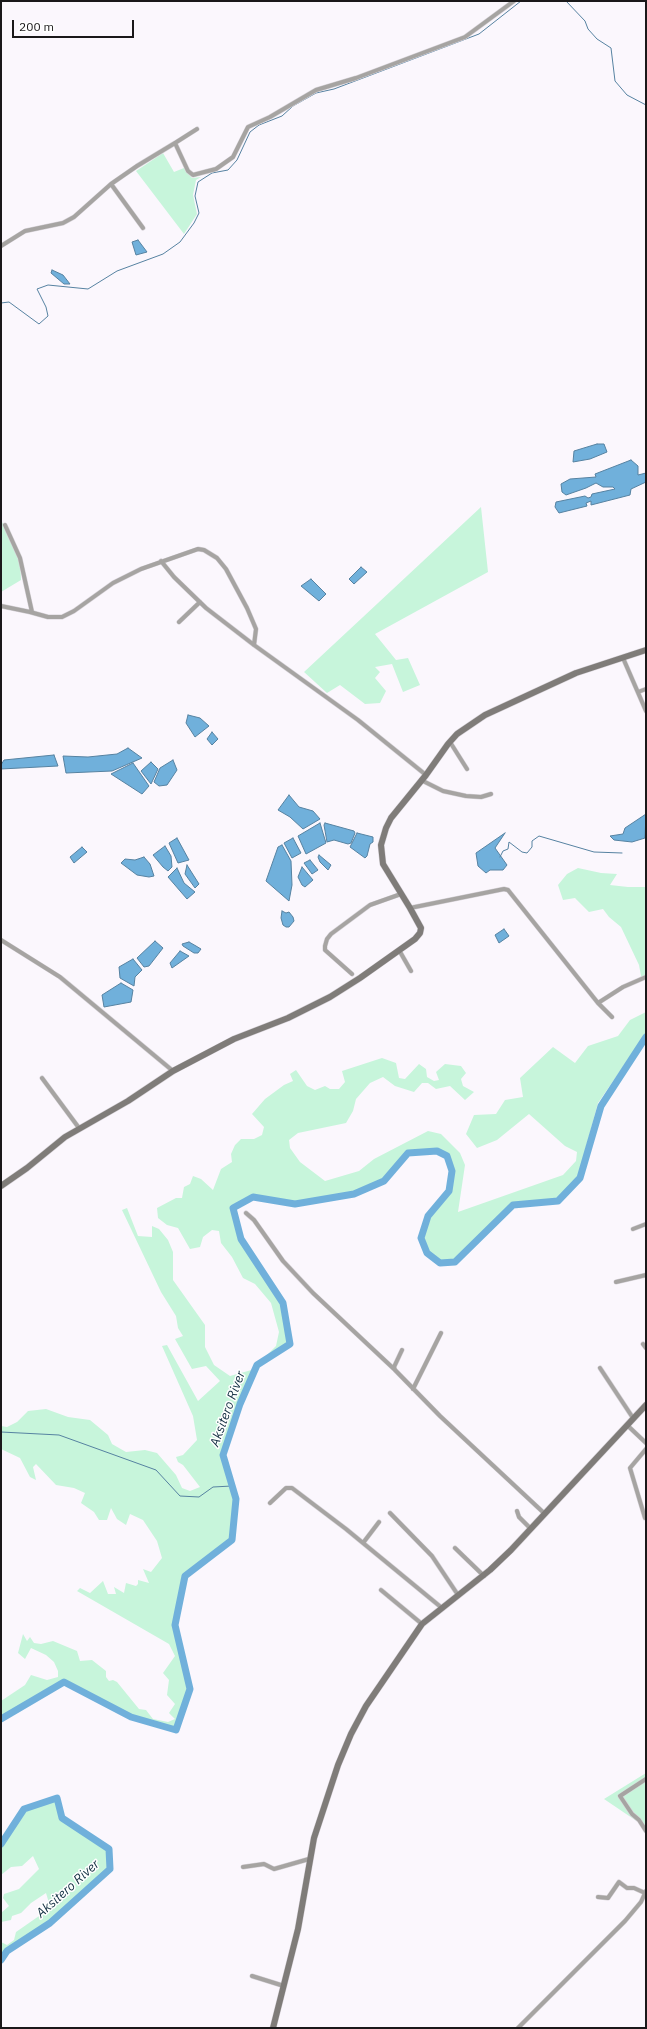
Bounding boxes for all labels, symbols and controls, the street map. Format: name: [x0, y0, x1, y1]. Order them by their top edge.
scale bar: [14, 12, 136, 38]
text: 200 m: [19, 19, 54, 34]
water label: Aksitero River: [207, 1369, 249, 1449]
water label: Aksitero River: [33, 1857, 103, 1921]

